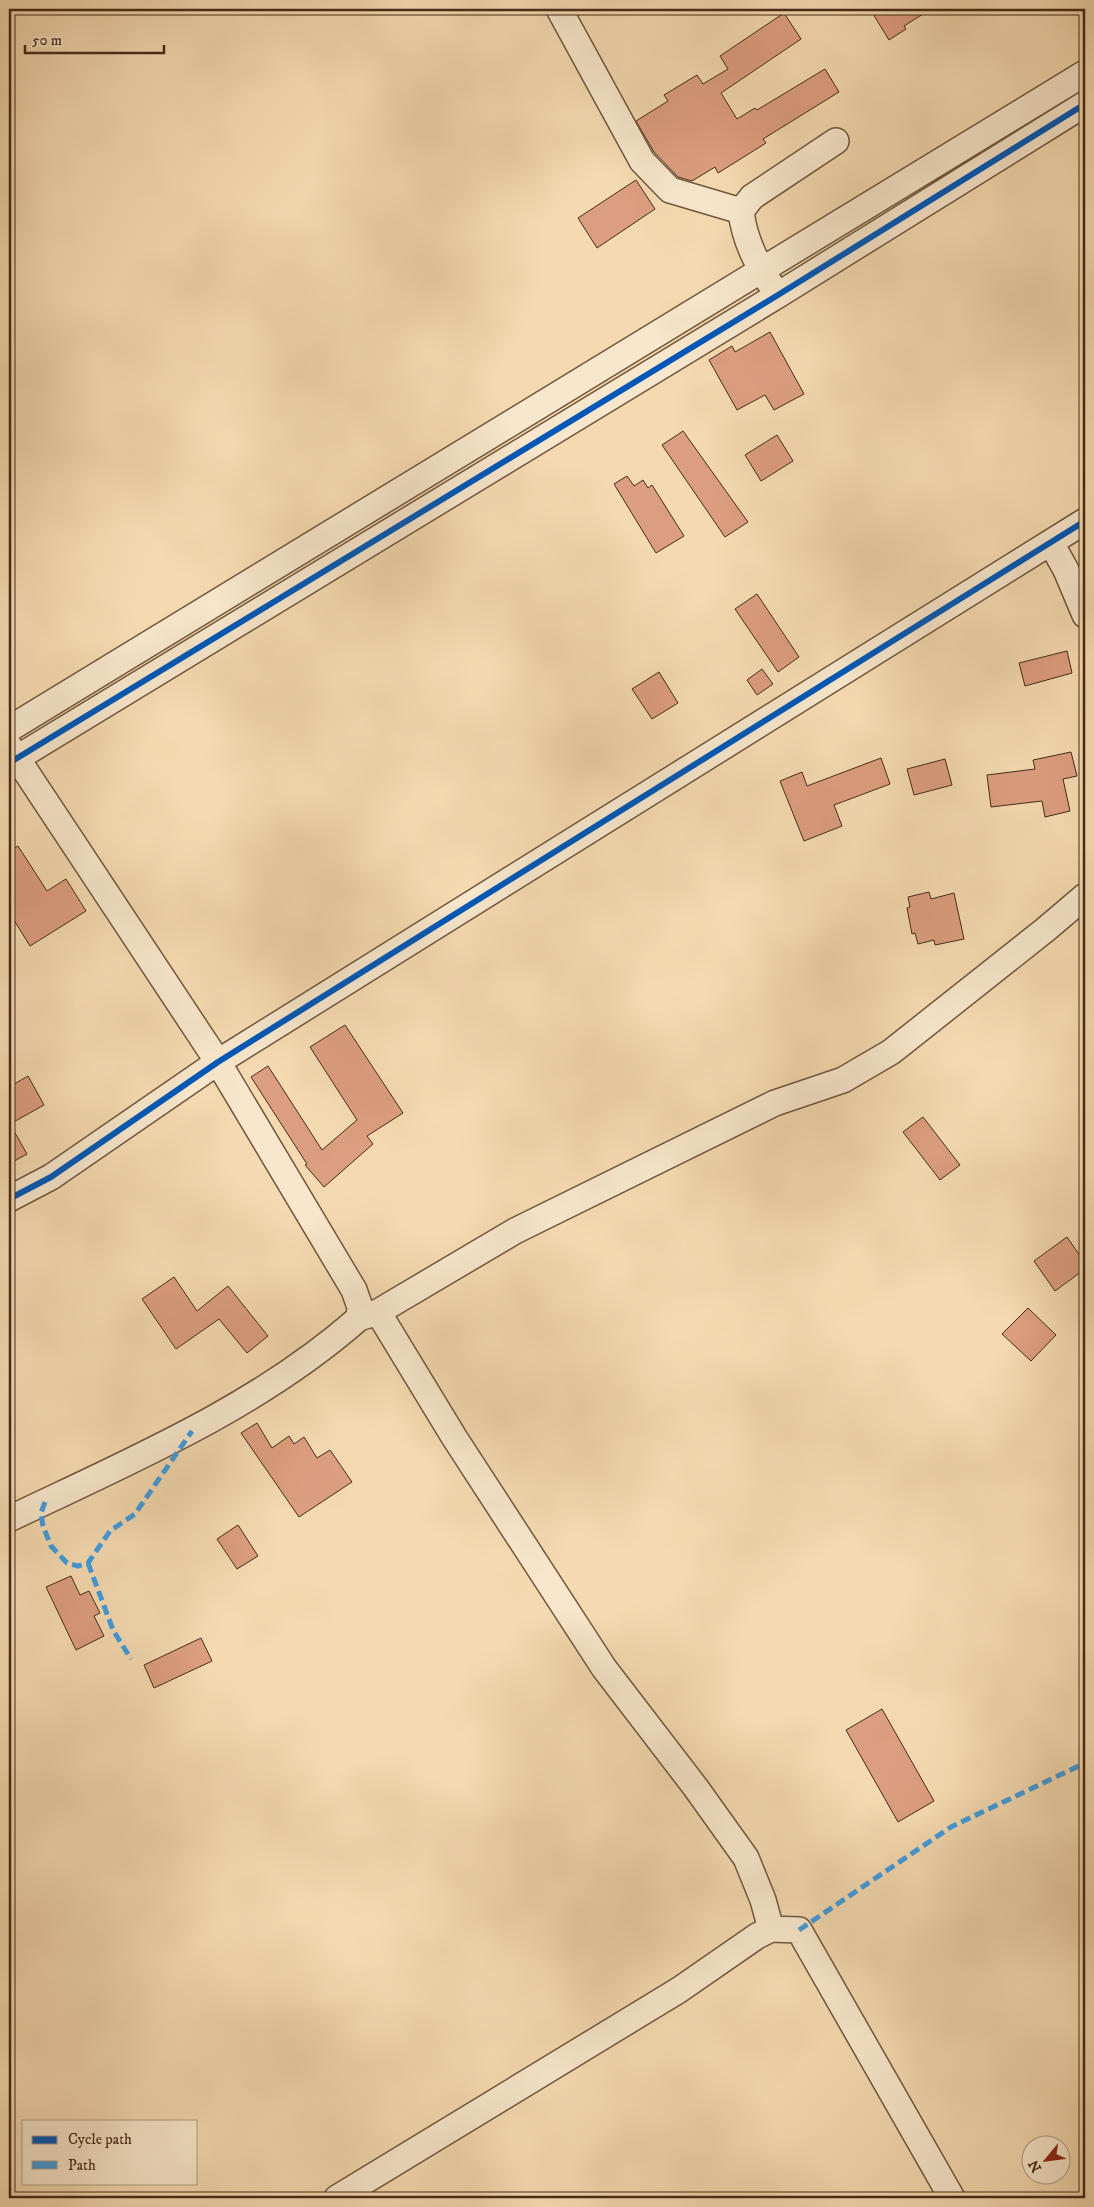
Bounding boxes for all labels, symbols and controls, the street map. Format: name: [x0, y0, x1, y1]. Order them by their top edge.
scale bar: [25, 22, 164, 54]
text: 50 m: [32, 31, 62, 50]
legend: [22, 2120, 198, 2184]
text: Cycle path: [68, 2130, 132, 2149]
north arrow: [1022, 2134, 1072, 2184]
text: Path: [68, 2156, 96, 2175]
text: N: [1025, 2156, 1046, 2175]

